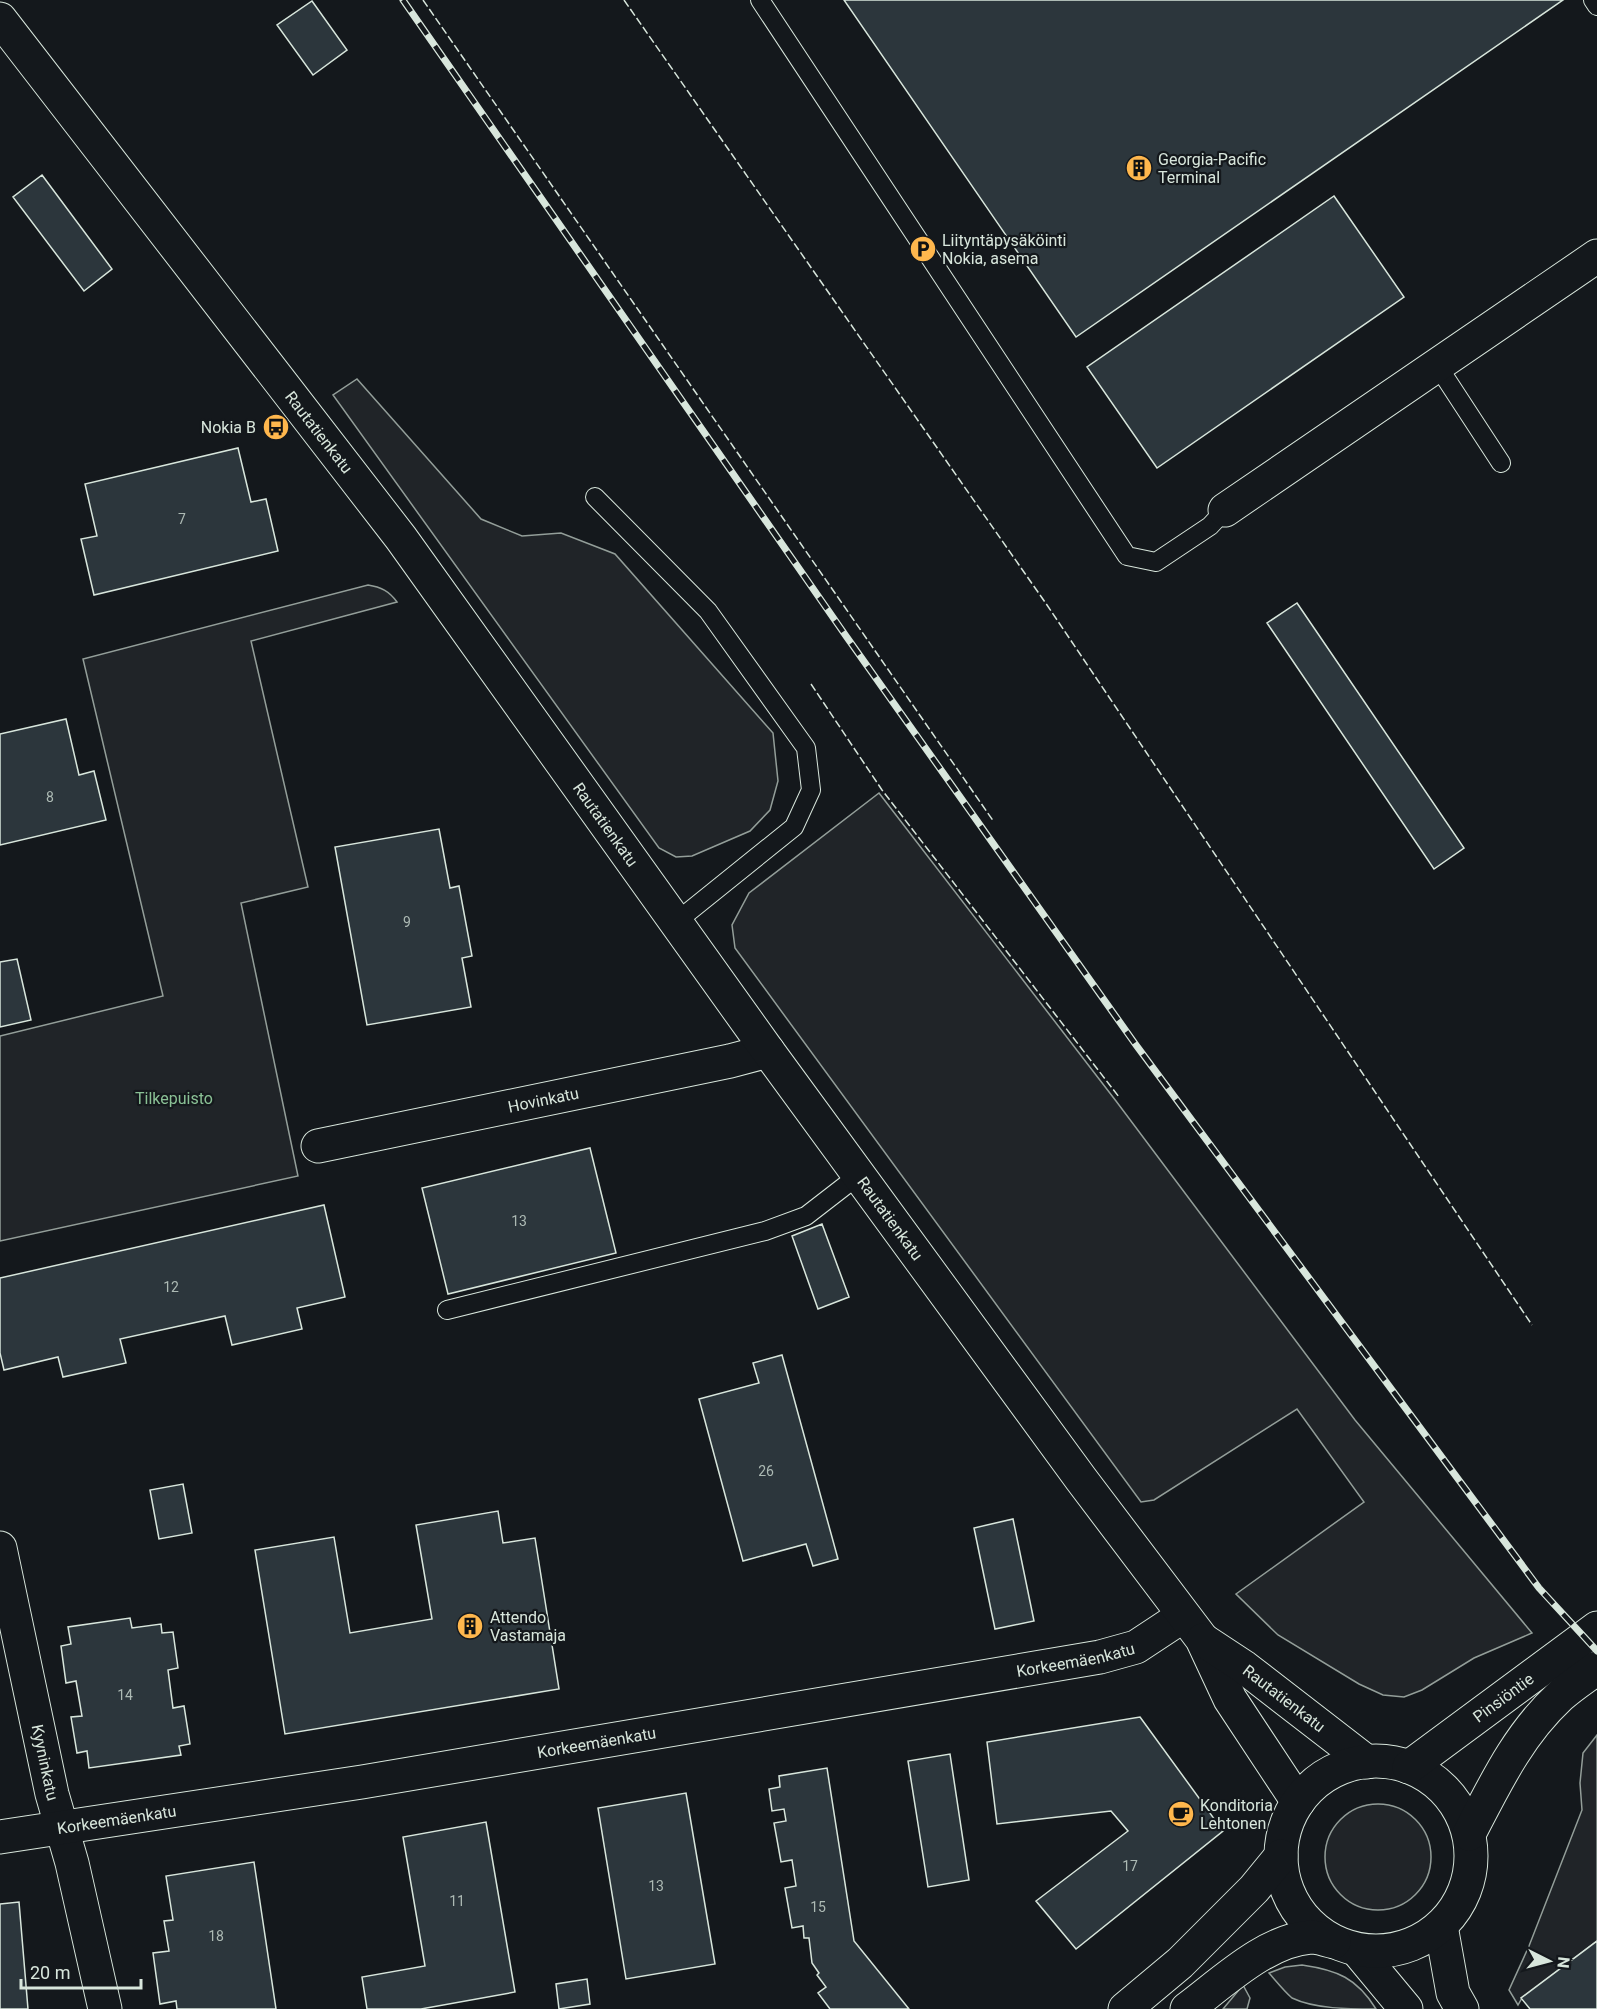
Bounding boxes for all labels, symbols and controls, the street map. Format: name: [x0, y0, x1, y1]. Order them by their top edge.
place label: Georgia-Pacific Terminal: [1158, 150, 1266, 187]
building icon: Georgia-Pacific Terminal: [1124, 153, 1154, 183]
place label: Liityntäpysäköinti Nokia, asema: [942, 231, 1067, 268]
parking icon: Liityntäpysäköinti Nokia, asema: [908, 234, 938, 264]
street label: Rautatienkatu: [281, 388, 356, 477]
bus stop icon: Nokia B: [261, 412, 291, 442]
place label: Nokia B: [201, 418, 256, 437]
house number: 7: [178, 511, 186, 527]
street label: Rautatienkatu: [569, 779, 642, 870]
house number: 8: [46, 789, 54, 805]
house number: 9: [403, 914, 411, 930]
street label: Hovinkatu: [506, 1083, 580, 1117]
park label: Tilkepuisto: [135, 1089, 213, 1108]
street label: Rautatienkatu: [853, 1173, 927, 1264]
house number: 13: [511, 1213, 527, 1229]
house number: 12: [163, 1279, 179, 1295]
house number: 26: [758, 1463, 774, 1479]
place label: Attendo Vastamaja: [490, 1608, 566, 1645]
building icon: Attendo Vastamaja: [455, 1611, 485, 1641]
street label: Korkeemäenkatu: [1015, 1639, 1137, 1681]
street label: Rautatienkatu: [1239, 1661, 1329, 1736]
street label: Pinsiöntie: [1469, 1669, 1537, 1726]
house number: 14: [117, 1687, 133, 1703]
street label: Kyyninkatu: [28, 1723, 62, 1803]
street label: Korkeemäenkatu: [536, 1723, 657, 1762]
place label: Konditoria Lehtonen: [1200, 1796, 1273, 1833]
cafe icon: Konditoria Lehtonen: [1166, 1799, 1196, 1829]
street label: Korkeemäenkatu: [56, 1801, 178, 1838]
house number: 17: [1122, 1858, 1138, 1874]
house number: 13: [648, 1878, 664, 1894]
house number: 11: [449, 1893, 465, 1909]
house number: 15: [810, 1899, 826, 1915]
house number: 18: [208, 1928, 224, 1944]
north arrow: [1519, 1931, 1579, 1991]
scale bar: [21, 1952, 141, 1990]
text: N: [1553, 1956, 1573, 1969]
text: 20 m: [30, 1962, 70, 1983]

